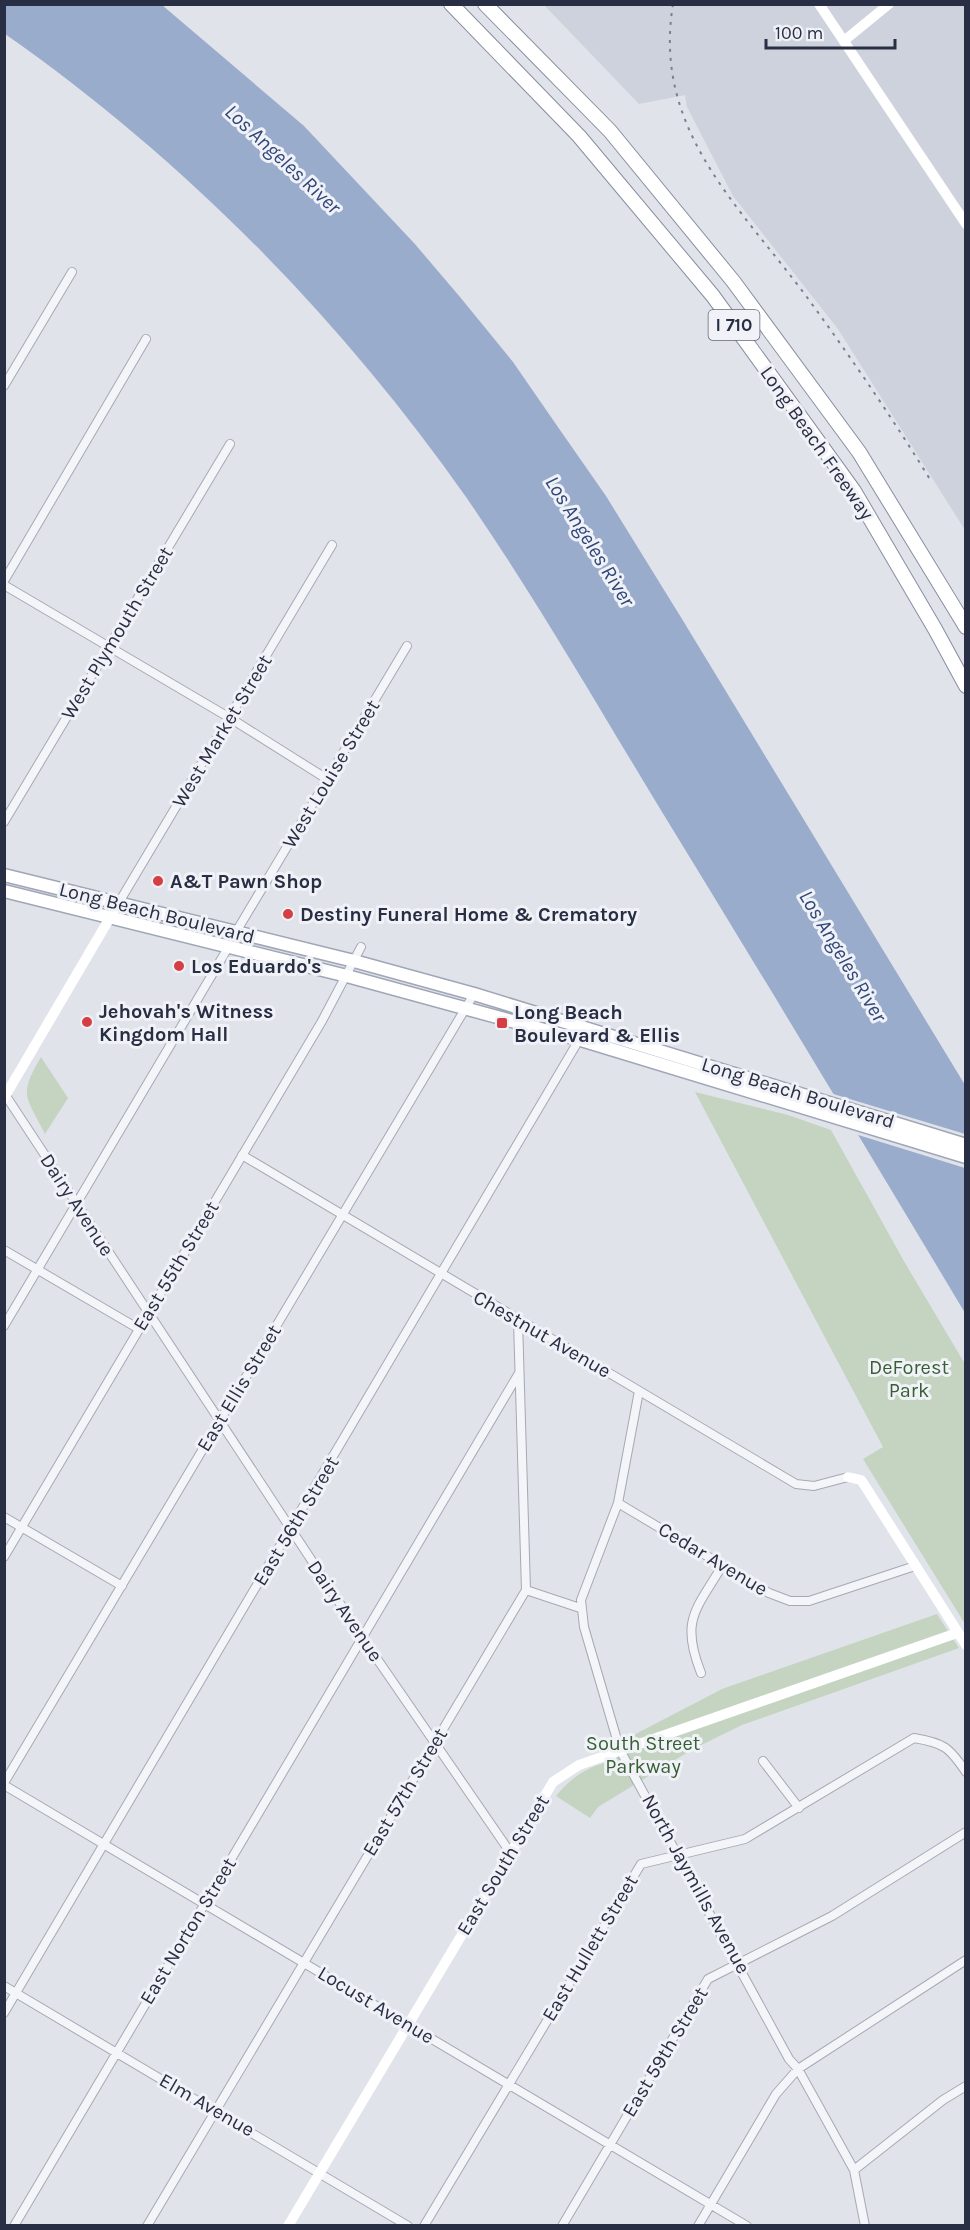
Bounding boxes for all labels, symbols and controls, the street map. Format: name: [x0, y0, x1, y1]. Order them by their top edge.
scale bar: [766, 12, 895, 50]
text: 100 m: [775, 22, 823, 44]
water label: Los Angeles River: [220, 99, 346, 219]
road number: I 710: [708, 310, 760, 340]
street label: Long Beach Freeway: [755, 362, 879, 524]
water label: Los Angeles River: [540, 471, 640, 611]
street label: West Plymouth Street: [56, 542, 178, 723]
street label: West Market Street: [167, 650, 277, 812]
street label: West Louise Street: [278, 695, 385, 852]
place label: A&T Pawn Shop: [170, 870, 322, 893]
marker: A&T Pawn Shop: [151, 874, 165, 888]
street label: Long Beach Boulevard: [57, 878, 257, 948]
water label: Los Angeles River: [794, 886, 892, 1027]
place label: Destiny Funeral Home & Crematory: [300, 903, 637, 926]
marker: Destiny Funeral Home & Crematory: [281, 907, 295, 921]
place label: Los Eduardo's: [191, 955, 322, 978]
marker: Los Eduardo's: [172, 959, 186, 973]
place label: Jehovah's Witness Kingdom Hall: [99, 1000, 274, 1046]
place label: Long Beach Boulevard & Ellis: [514, 1001, 680, 1047]
marker: Jehovah's Witness Kingdom Hall: [80, 1015, 94, 1029]
marker: Long Beach Boulevard & Ellis: [495, 1016, 509, 1030]
street label: Long Beach Boulevard: [699, 1053, 897, 1133]
street label: Dairy Avenue: [35, 1150, 119, 1260]
street label: East 55th Street: [128, 1197, 224, 1335]
street label: Chestnut Avenue: [469, 1285, 615, 1383]
street label: East Ellis Street: [192, 1320, 286, 1455]
park label: DeForest Park: [869, 1356, 949, 1402]
street label: East 56th Street: [248, 1452, 344, 1590]
street label: Cedar Avenue: [654, 1517, 772, 1601]
street label: Dairy Avenue: [303, 1556, 387, 1666]
street label: East 57th Street: [358, 1724, 452, 1860]
park label: South Street Parkway: [586, 1732, 701, 1778]
street label: East South Street: [452, 1790, 554, 1939]
street label: North Jaymills Avenue: [637, 1790, 755, 1978]
street label: East Norton Street: [135, 1853, 241, 2009]
street label: East Hullett Street: [537, 1870, 643, 2025]
street label: Locust Avenue: [314, 1961, 438, 2049]
street label: East 59th Street: [617, 1983, 713, 2121]
street label: Elm Avenue: [155, 2069, 259, 2141]

